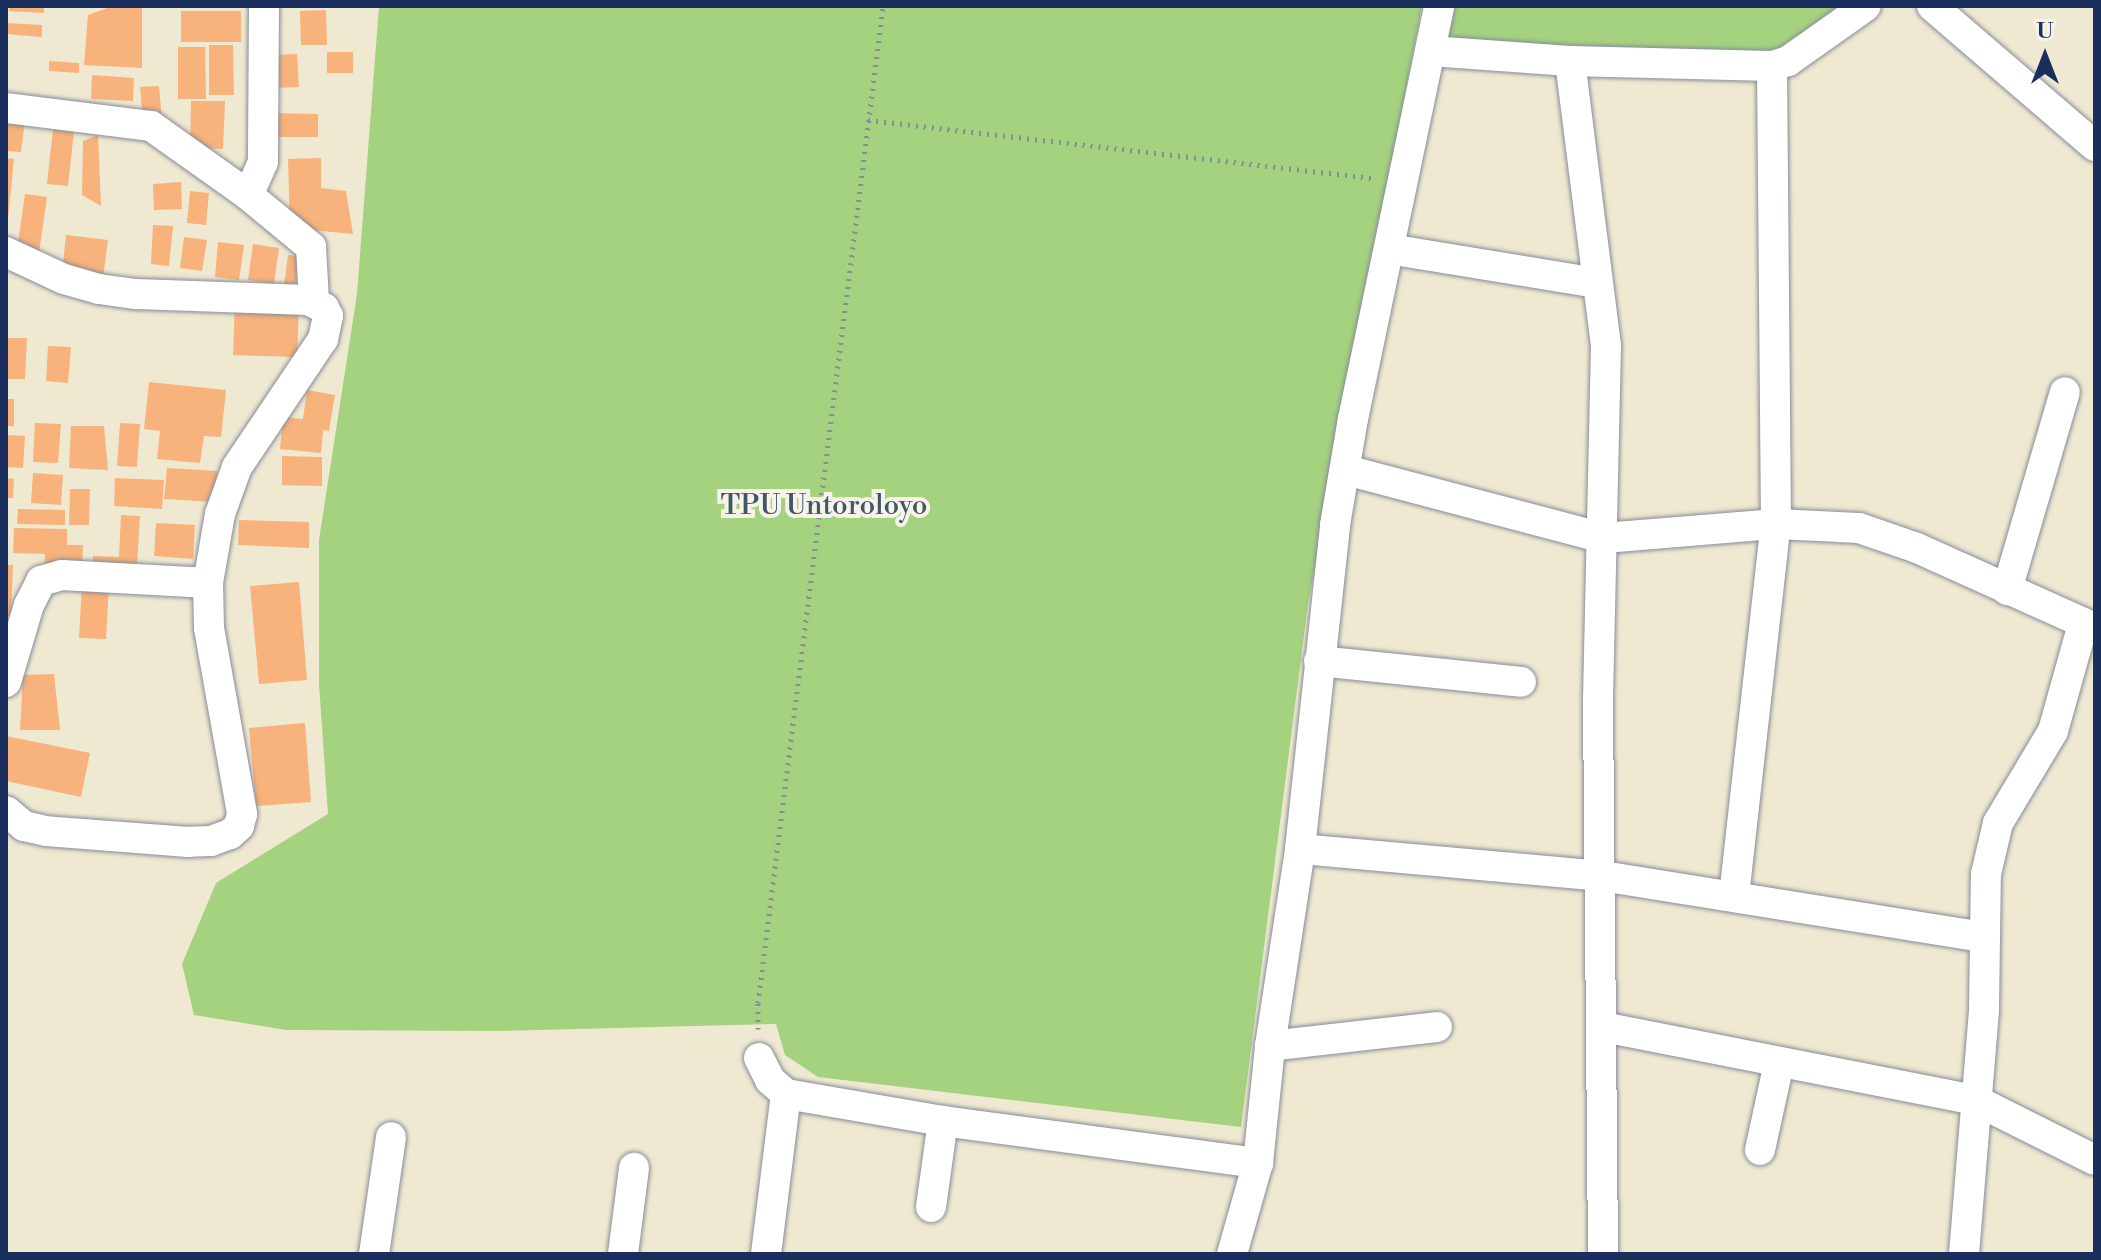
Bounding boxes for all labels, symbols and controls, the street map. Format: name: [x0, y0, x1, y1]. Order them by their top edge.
north arrow: [2005, 16, 2085, 96]
text: U: [2036, 18, 2054, 45]
park label: TPU Untoroloyo: [720, 489, 928, 523]

